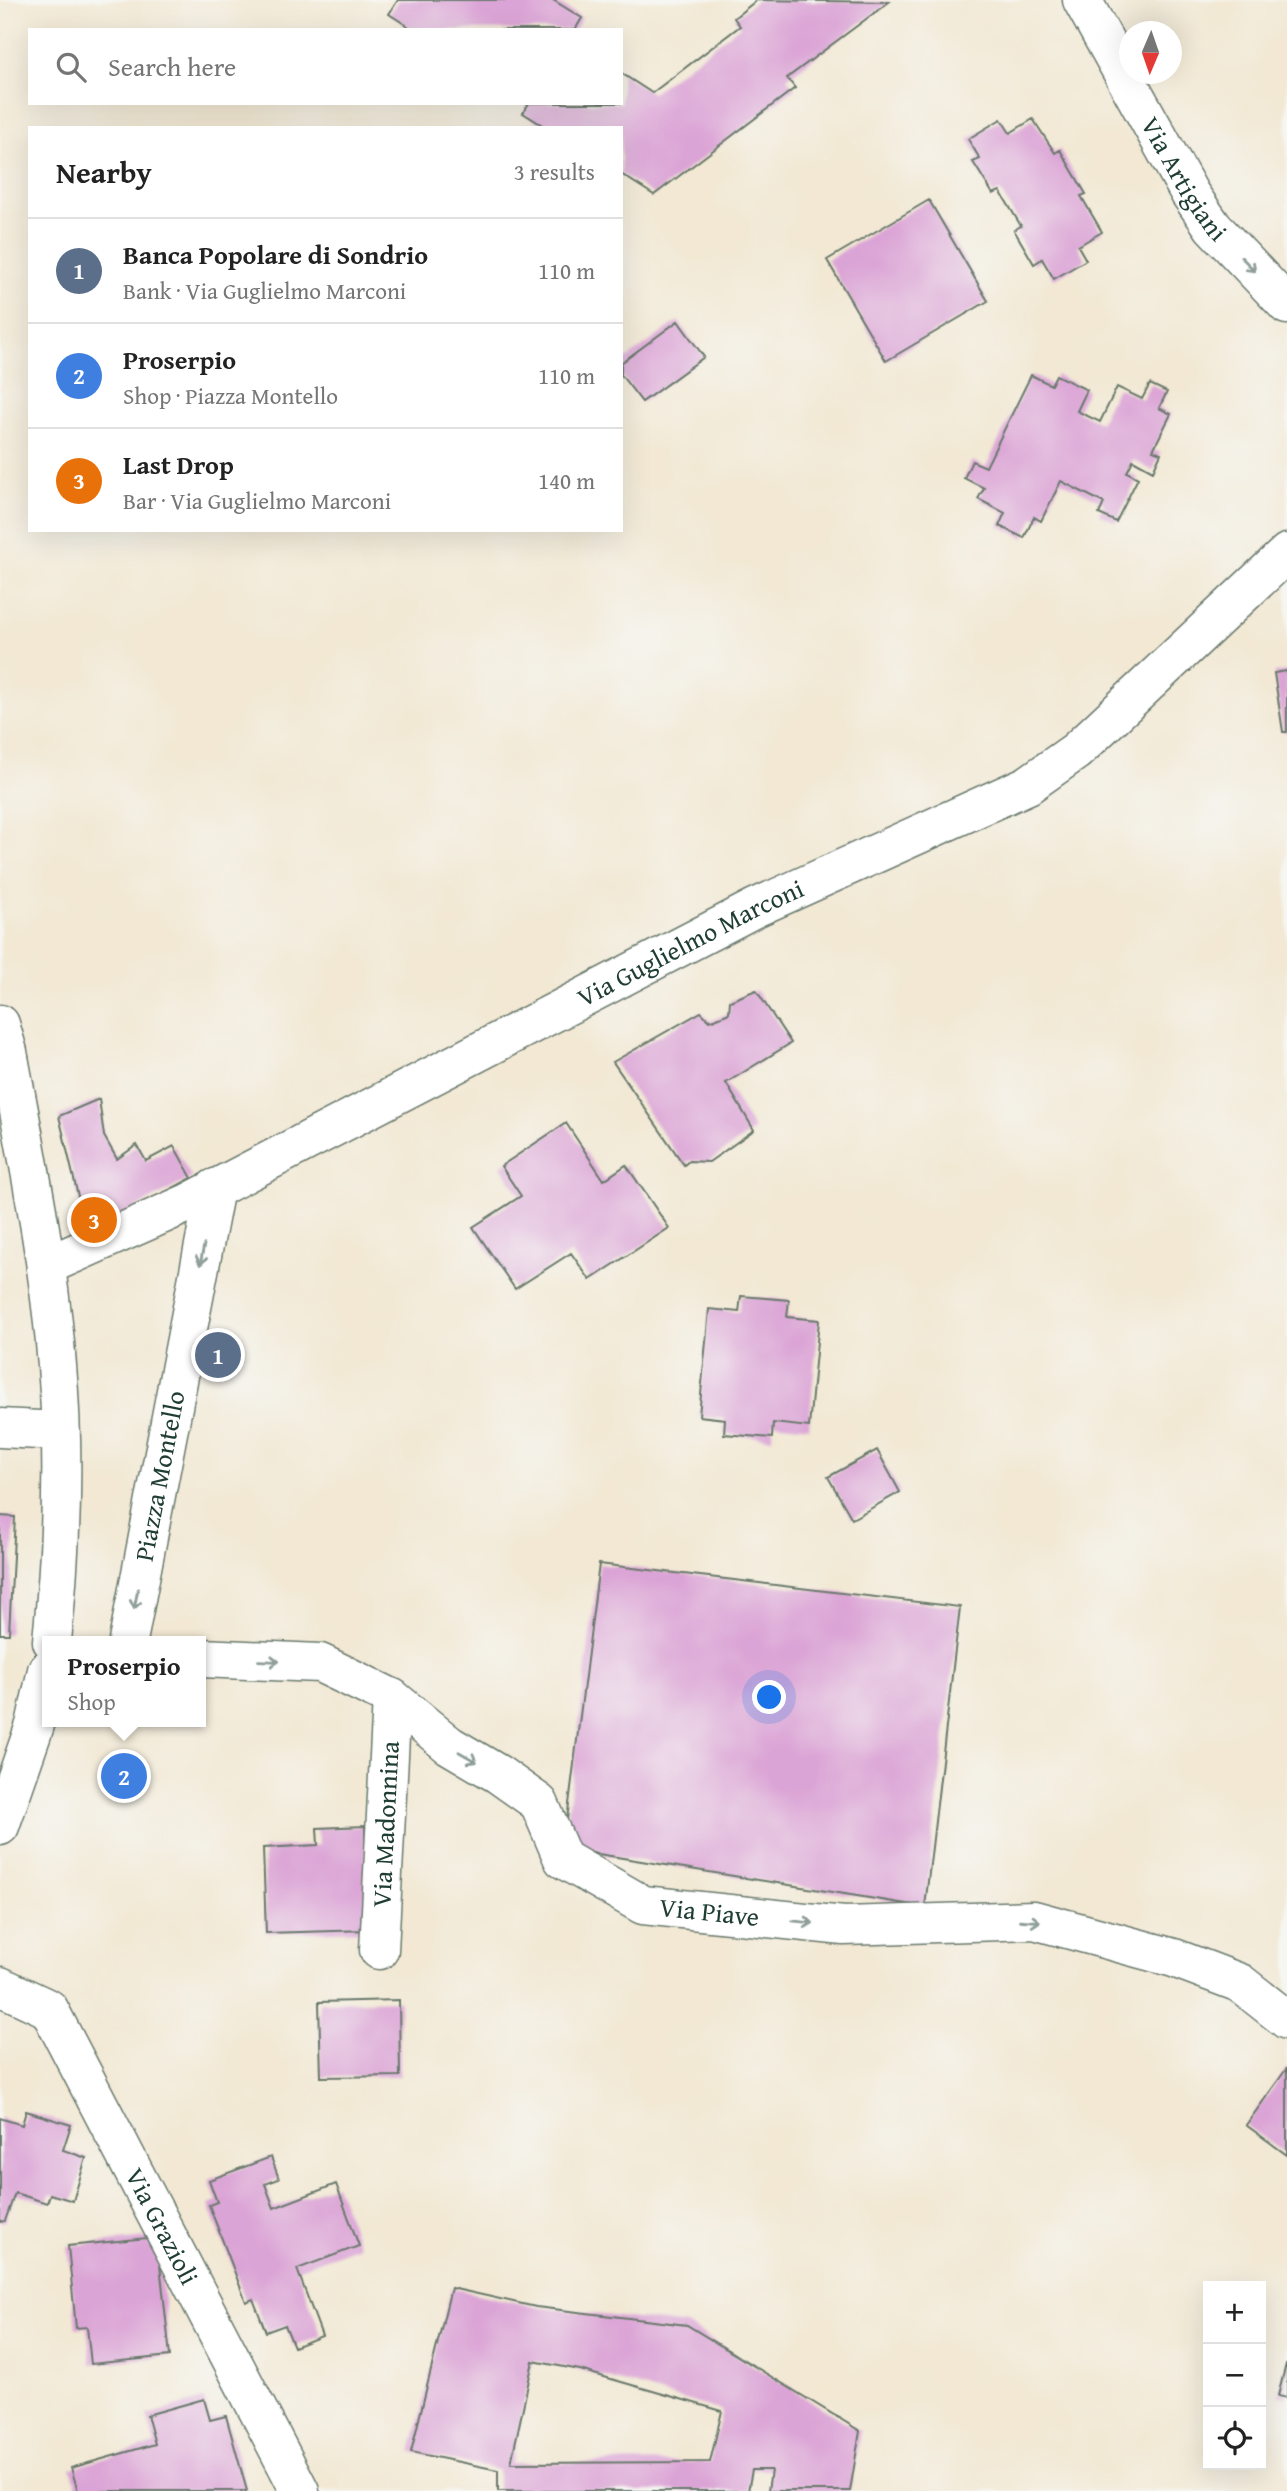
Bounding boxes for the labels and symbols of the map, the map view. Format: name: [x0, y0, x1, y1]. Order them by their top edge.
north arrow: [1119, 21, 1182, 84]
street label: Via Artigiani: [1132, 109, 1237, 250]
one-way arrow: [1239, 255, 1256, 272]
street label: Via Guglielmo Marconi: [570, 869, 810, 1016]
pin: 3: [71, 1194, 117, 1246]
one-way arrow: [195, 1243, 208, 1266]
pin: 1: [195, 1329, 241, 1381]
street label: Piazza Montello: [124, 1387, 195, 1564]
one-way arrow: [129, 1587, 143, 1610]
one-way arrow: [257, 1654, 280, 1667]
your location: [752, 1680, 786, 1714]
street label: Via Madonnina: [361, 1739, 409, 1908]
pin: 2: [101, 1750, 147, 1802]
one-way arrow: [458, 1750, 478, 1764]
street label: Via Piave: [657, 1887, 761, 1936]
one-way arrow: [1018, 1915, 1041, 1928]
one-way arrow: [791, 1916, 814, 1929]
street label: Via Grazioli: [116, 2161, 209, 2291]

